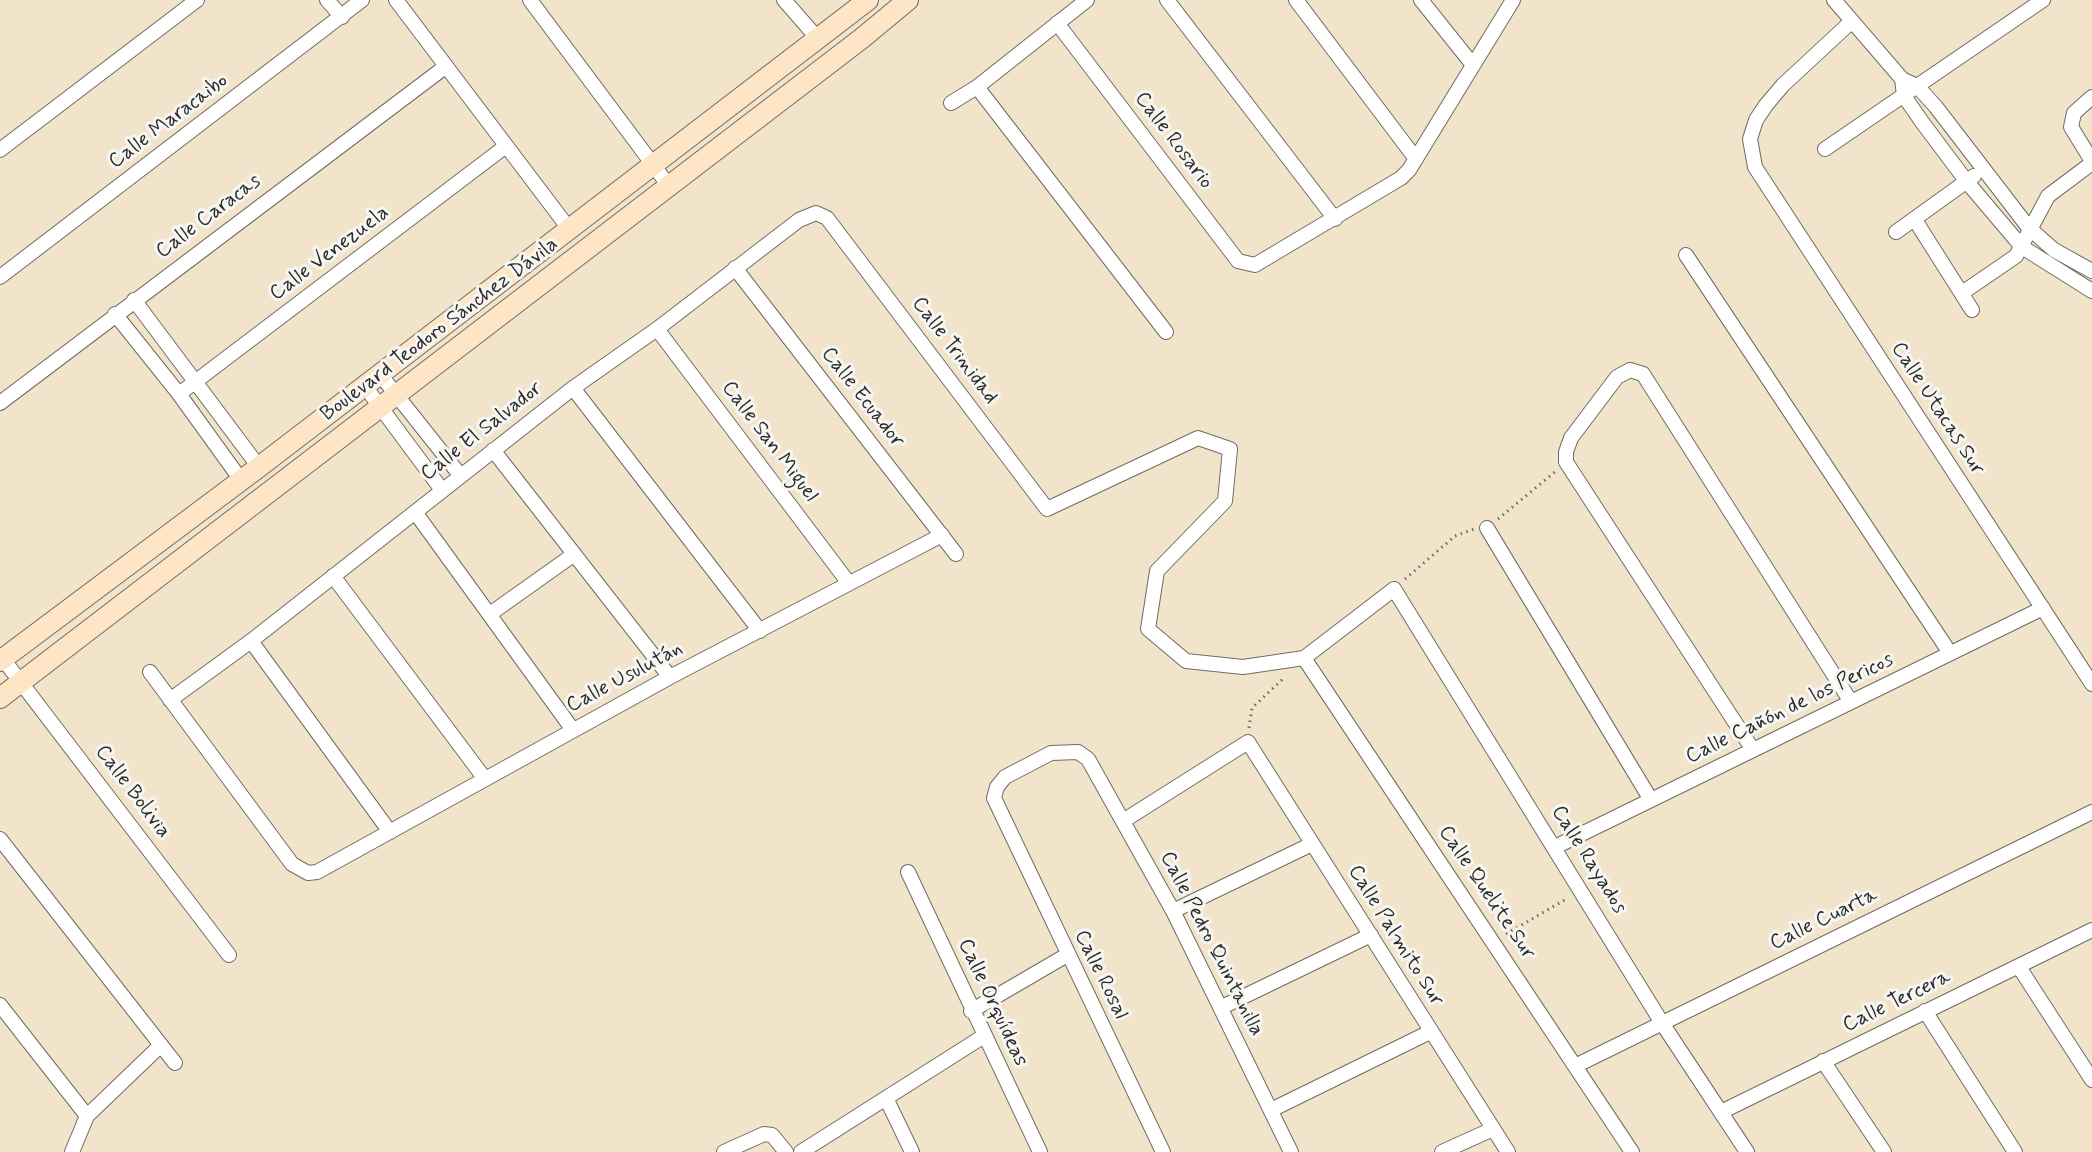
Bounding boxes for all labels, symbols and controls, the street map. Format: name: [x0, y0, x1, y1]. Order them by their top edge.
street label: Calle Maracaibo: [104, 69, 234, 175]
street label: Calle Rosario: [1128, 87, 1218, 195]
street label: Calle Caracas: [152, 169, 266, 265]
street label: Calle Venezuela: [265, 201, 395, 307]
street label: Boulevard Teodoro Sánchez Dávila: [316, 232, 564, 428]
street label: Calle Trinidad: [905, 292, 1003, 410]
street label: Calle Utacas Sur: [1885, 338, 1989, 480]
street label: Calle Ecuador: [815, 343, 909, 453]
street label: Calle San Miguel: [715, 376, 823, 508]
street label: Calle El Salvador: [416, 377, 548, 487]
street label: Calle Usulután: [563, 637, 687, 719]
street label: Calle Cañón de los Pericos: [1682, 648, 1898, 770]
street label: Calle Bolivia: [89, 740, 175, 844]
street label: Calle Rayados: [1545, 801, 1631, 919]
street label: Calle Quelite Sur: [1432, 821, 1540, 965]
street label: Calle Pedro Quintanilla: [1153, 847, 1269, 1041]
street label: Calle Palmito Sur: [1341, 861, 1449, 1011]
street label: Calle Cuarta: [1766, 883, 1882, 957]
street label: Calle Rosal: [1068, 926, 1132, 1024]
street label: Calle Orquídeas: [951, 935, 1033, 1071]
street label: Calle Tercera: [1839, 965, 1955, 1039]

